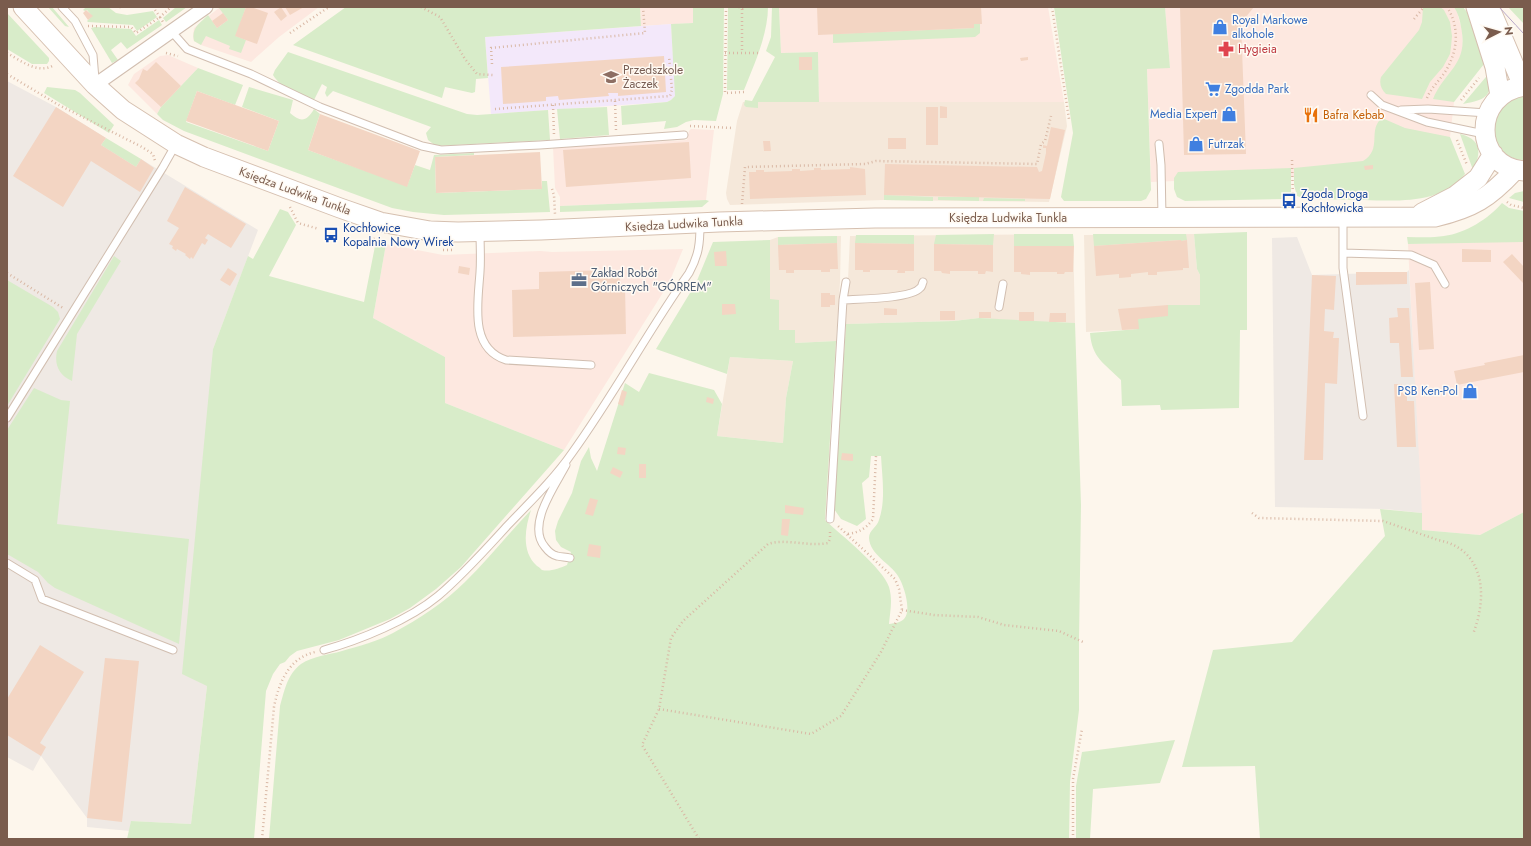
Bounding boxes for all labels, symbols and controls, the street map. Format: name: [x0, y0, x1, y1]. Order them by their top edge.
place label: Royal Markowe alkohole: [1232, 11, 1308, 43]
north arrow: [1479, 12, 1519, 52]
shop icon: Royal Markowe alkohole: [1211, 18, 1229, 36]
text: N: [1501, 26, 1517, 36]
pharmacy icon: Hygieia: [1217, 40, 1235, 58]
place label: Hygieia: [1238, 40, 1277, 58]
place label: Przedszkole Żaczek: [623, 61, 683, 93]
school or university icon: Przedszkole Żaczek: [602, 68, 620, 86]
supermarket icon: Zgodda Park: [1204, 80, 1222, 98]
place label: Zgodda Park: [1225, 80, 1290, 98]
place label: Media Expert: [1150, 105, 1217, 123]
shop icon: Media Expert: [1220, 105, 1238, 123]
restaurant icon: Bafra Kebab: [1302, 106, 1320, 124]
place label: Bafra Kebab: [1323, 106, 1385, 124]
shop icon: Futrzak: [1187, 135, 1205, 153]
place label: Futrzak: [1208, 135, 1245, 153]
street label: Księdza Ludwika Tunkla: [237, 162, 354, 220]
place label: Zgoda Droga Kochłowicka: [1301, 185, 1368, 217]
bus stop icon: Zgoda Droga Kochłowicka: [1280, 192, 1298, 210]
street label: Księdza Ludwika Tunkla: [949, 209, 1067, 227]
street label: Księdza Ludwika Tunkla: [625, 212, 744, 236]
place label: Kochłowice Kopalnia Nowy Wirek: [343, 219, 454, 251]
bus stop icon: Kochłowice Kopalnia Nowy Wirek: [322, 226, 340, 244]
place label: Zakład Robót Górniczych "GÓRREM": [591, 264, 712, 296]
office icon: Zakład Robót Górniczych "GÓRREM": [570, 271, 588, 289]
place label: PSB Ken-Pol: [1398, 382, 1458, 400]
shop icon: PSB Ken-Pol: [1461, 382, 1479, 400]

